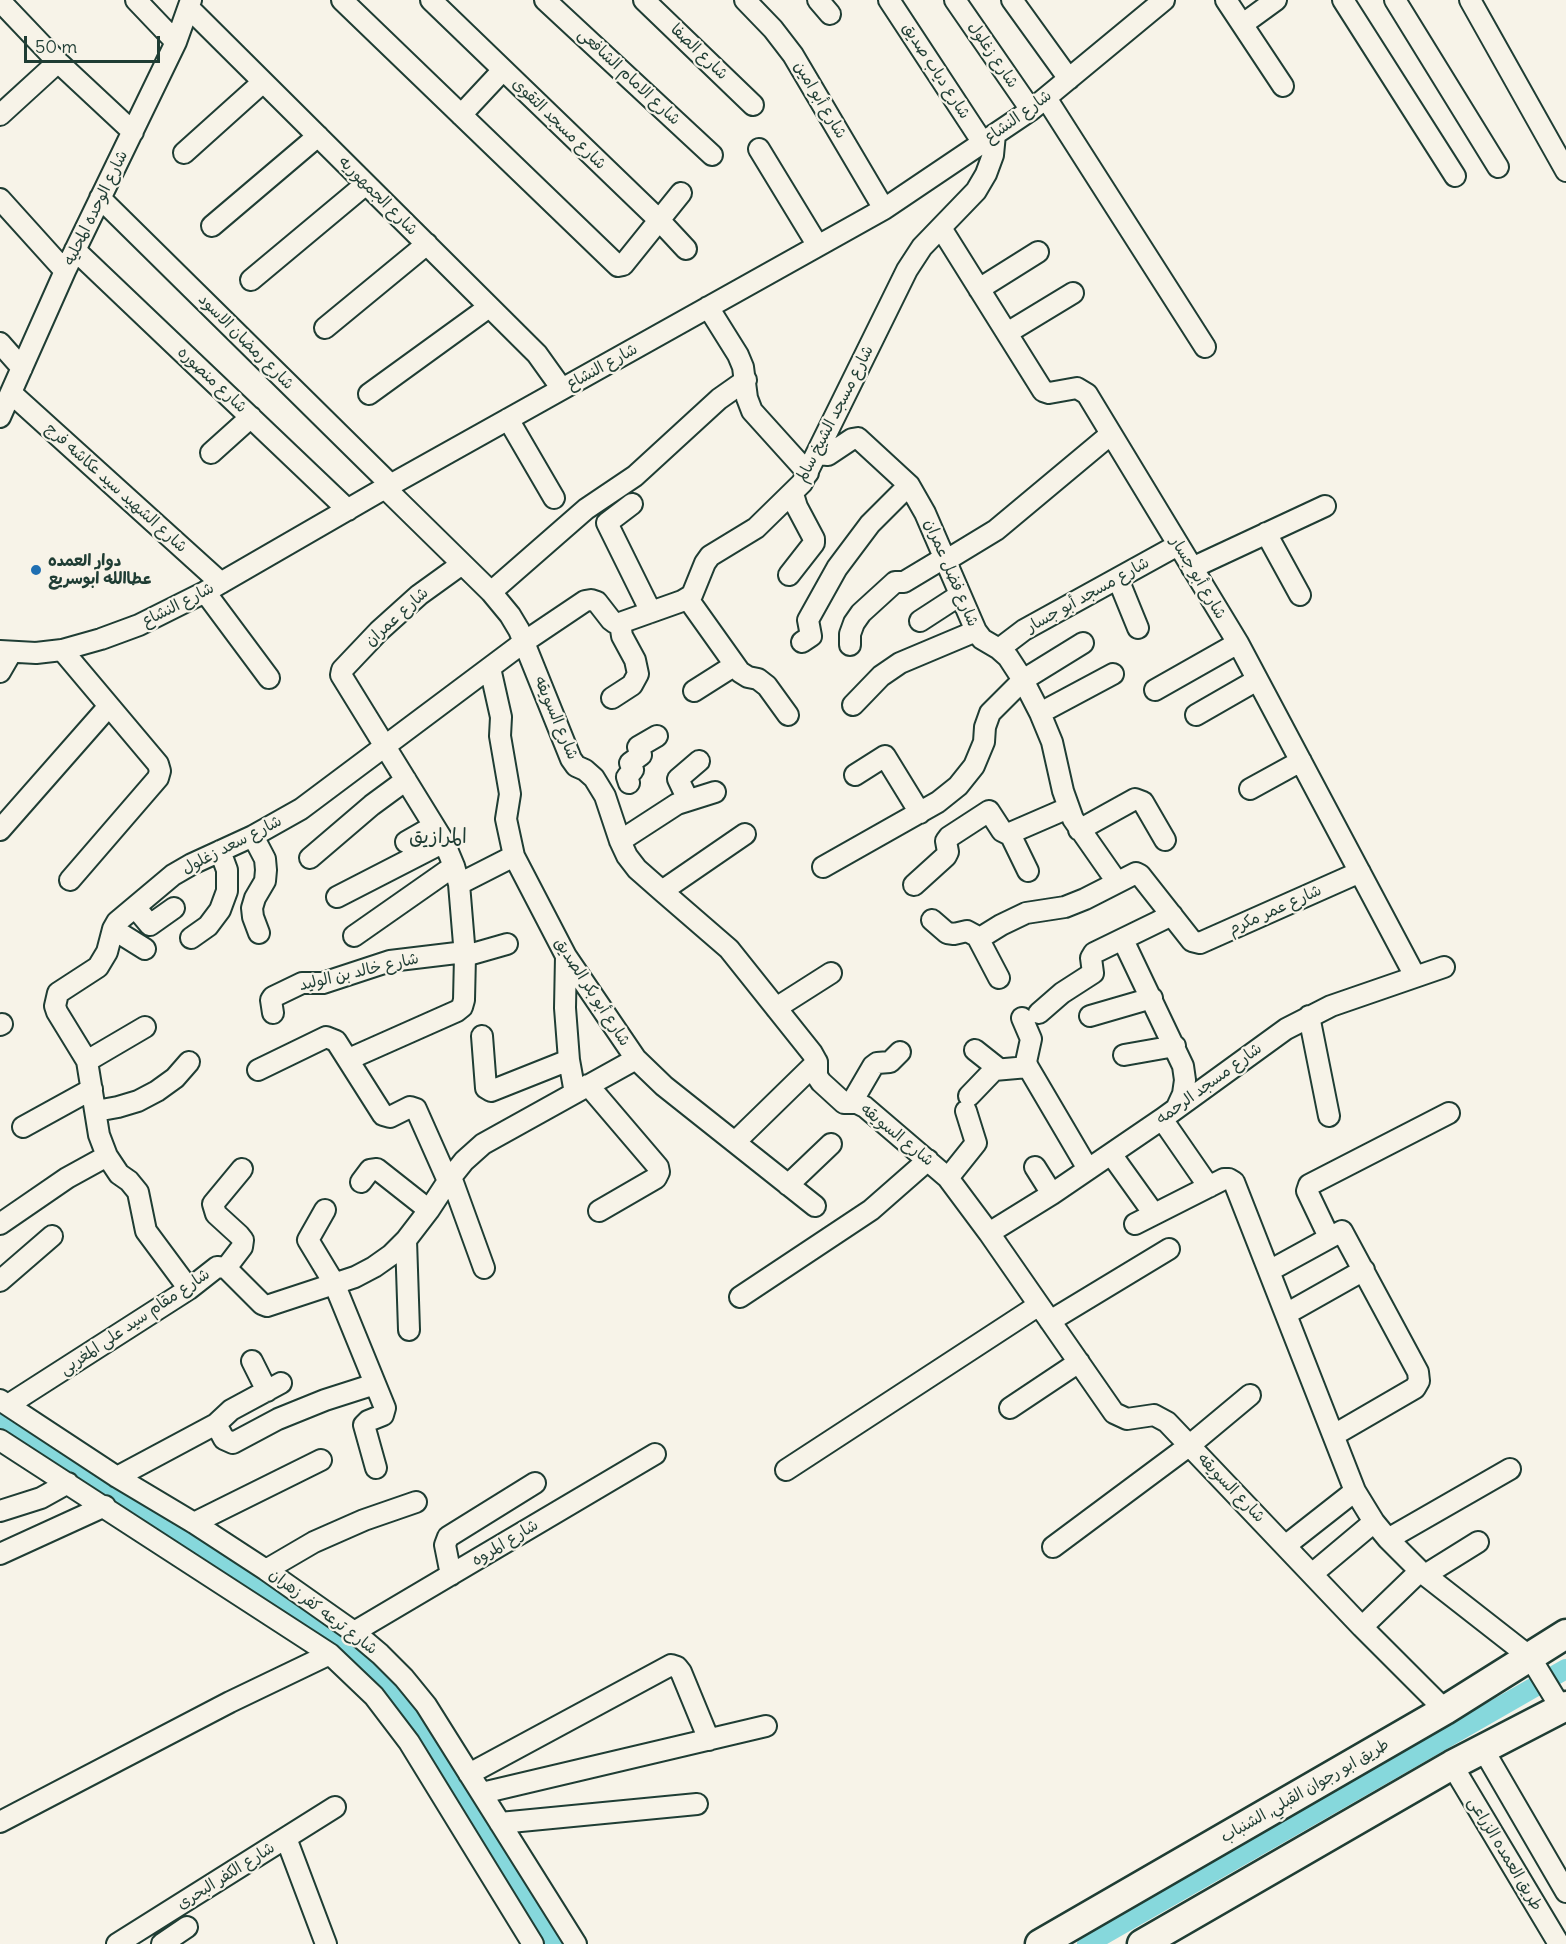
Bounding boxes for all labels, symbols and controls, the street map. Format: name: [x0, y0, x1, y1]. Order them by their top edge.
street label: شارع زغلول: [964, 18, 1022, 92]
street label: شارع دياب صديق: [898, 19, 974, 123]
street label: شارع الصفا: [666, 20, 732, 84]
scale bar: [27, 24, 164, 62]
street label: شارع الامام الشافعى: [574, 25, 684, 129]
text: 50 m: [35, 35, 77, 58]
street label: شارع أبو امين: [789, 58, 851, 142]
street label: شارع مسجد التقوى: [508, 74, 610, 174]
street label: شارع النشاع: [981, 86, 1055, 148]
street label: شارع الوحده المحليه: [60, 147, 132, 269]
street label: شارع الجمهوريه: [334, 152, 422, 240]
street label: شارع رمضان الاسود: [194, 290, 298, 394]
street label: شارع النشاع: [563, 340, 641, 394]
street label: شارع مسجد الشيخ سالم: [792, 342, 878, 486]
street label: شارع منصوره: [173, 343, 251, 417]
street label: شارع الشهيد سيد عكاشه فرج: [41, 419, 191, 557]
street label: شارع فضل عمران: [920, 516, 982, 630]
street label: شارع أبو جسار: [1166, 533, 1230, 623]
place label: دوار العمده عطاالله ابوسريع: [48, 551, 152, 589]
street label: شارع مسجد أبو جسار: [1023, 553, 1153, 637]
marker: دوار العمده عطاالله ابوسريع: [29, 563, 43, 577]
street label: شارع النشاع: [139, 579, 217, 631]
street label: شارع عمران: [361, 584, 433, 650]
street label: شارع السويقه: [530, 673, 582, 763]
street label: شارع سعد زغلول: [179, 812, 285, 878]
district label: المرازيق: [409, 825, 467, 849]
street label: شارع عمر مكرم: [1225, 881, 1325, 939]
street label: شارع أبو بكر الصديق: [550, 934, 634, 1050]
street label: شارع خالد بن الوليد: [297, 949, 421, 995]
street label: شارع مسجد الرحمه: [1152, 1039, 1266, 1129]
street label: شارع السويقه: [857, 1100, 937, 1170]
street label: شارع مقام سيد على المغربى: [56, 1265, 214, 1379]
street label: شارع السويقه: [1193, 1449, 1269, 1527]
street label: شارع المروه: [468, 1516, 542, 1570]
street label: شارع ترعه كفر زهران: [265, 1565, 381, 1659]
street label: طريق ابو رجوان القبلي, الشنباب: [1217, 1735, 1393, 1847]
street label: طريق العمده الزراعى: [1464, 1794, 1546, 1914]
street label: شارع الكفر البحرى: [174, 1838, 278, 1914]

